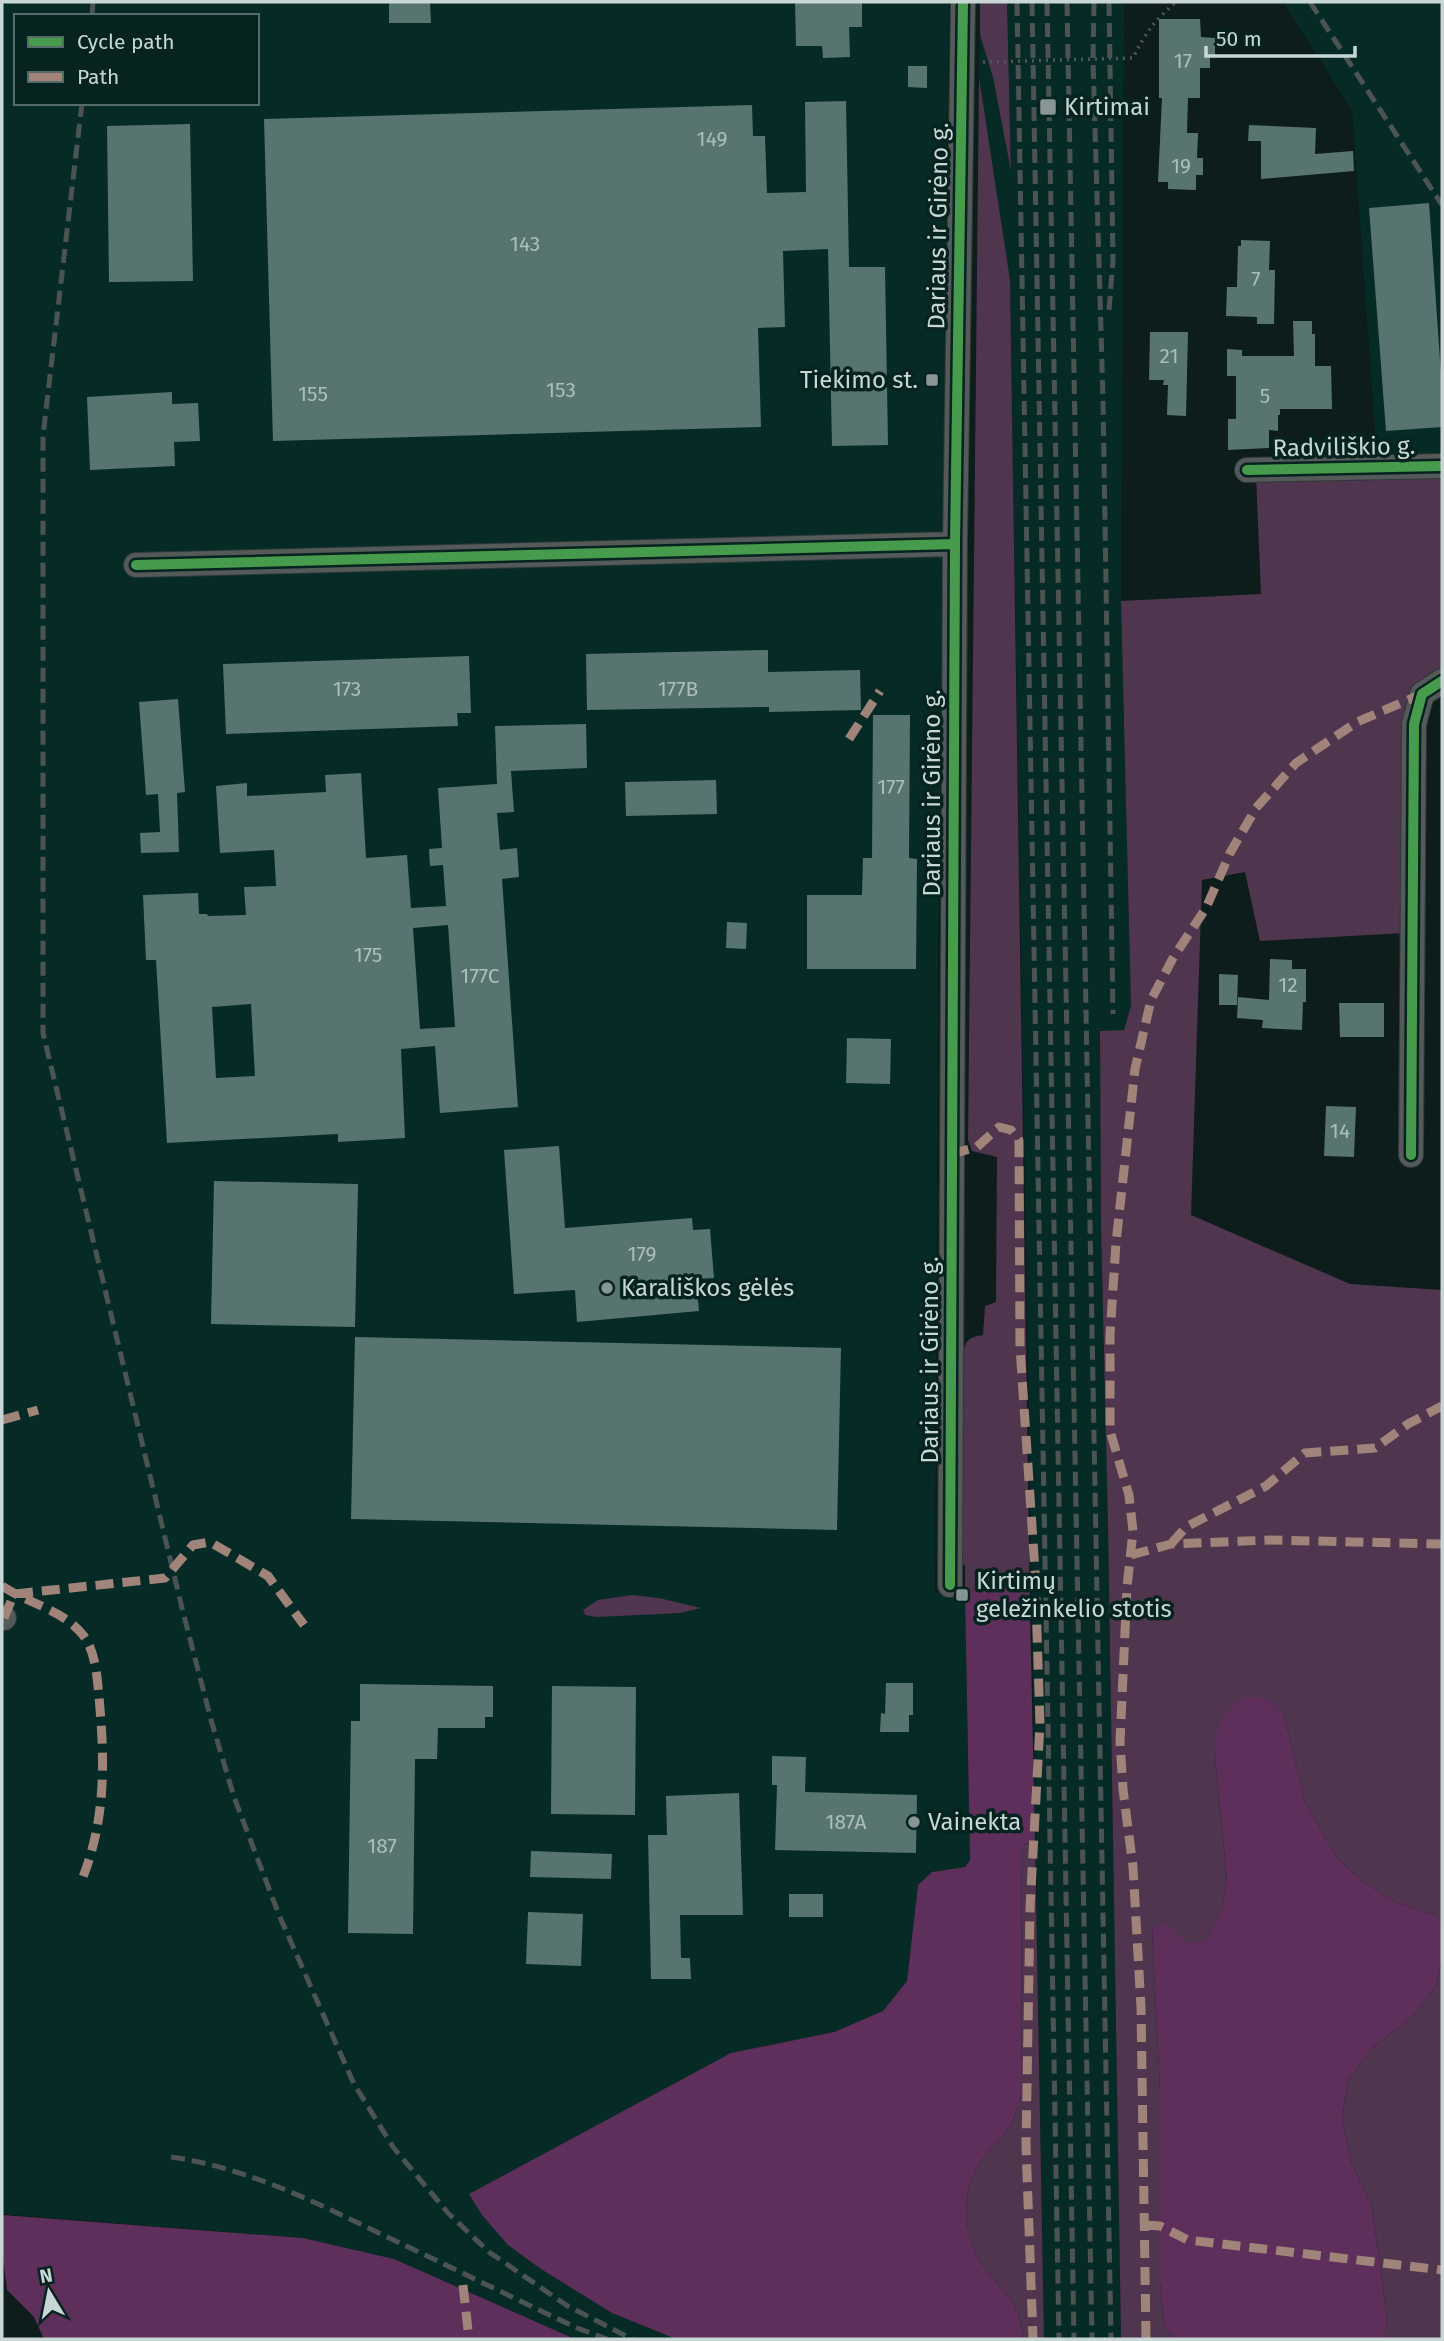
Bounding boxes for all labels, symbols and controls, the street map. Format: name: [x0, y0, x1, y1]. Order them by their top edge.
legend: [14, 14, 259, 105]
scale bar: [1206, 14, 1355, 58]
text: 50 m: [1216, 26, 1262, 52]
text: Cycle path: [77, 29, 175, 55]
house number: 17: [1174, 48, 1192, 74]
text: Path: [77, 64, 119, 90]
place label: Kirtimai: [1064, 93, 1150, 121]
marker: Kirtimai: [1038, 97, 1058, 117]
street label: Dariaus ir Girėno g.: [922, 122, 954, 330]
house number: 149: [697, 126, 727, 152]
house number: 19: [1171, 153, 1191, 179]
house number: 143: [510, 231, 540, 257]
house number: 7: [1251, 266, 1261, 292]
house number: 21: [1160, 343, 1178, 369]
place label: Tiekimo st.: [800, 366, 918, 394]
marker: Tiekimo st.: [924, 372, 940, 388]
house number: 153: [546, 377, 576, 403]
house number: 155: [298, 381, 328, 407]
house number: 5: [1260, 383, 1270, 409]
street label: Radviliškio g.: [1272, 432, 1416, 462]
house number: 173: [333, 676, 361, 702]
house number: 177B: [658, 676, 698, 702]
street label: Dariaus ir Girėno g.: [918, 689, 946, 897]
house number: 177: [877, 774, 905, 800]
house number: 175: [354, 942, 382, 968]
house number: 177C: [460, 963, 500, 989]
house number: 12: [1278, 972, 1298, 998]
house number: 14: [1330, 1118, 1350, 1144]
house number: 179: [627, 1241, 657, 1267]
street label: Dariaus ir Girėno g.: [916, 1256, 944, 1464]
place label: Karališkos gėlės: [621, 1274, 794, 1302]
marker: Karališkos gėlės: [599, 1280, 615, 1296]
place label: Kirtimų geležinkelio stotis: [976, 1567, 1172, 1623]
marker: Kirtimų geležinkelio stotis: [954, 1587, 970, 1603]
place label: Vainekta: [928, 1808, 1021, 1836]
house number: 187A: [825, 1809, 867, 1835]
marker: Vainekta: [906, 1814, 922, 1830]
house number: 187: [367, 1833, 397, 1859]
north arrow: [14, 2257, 84, 2327]
text: N: [38, 2263, 54, 2288]

